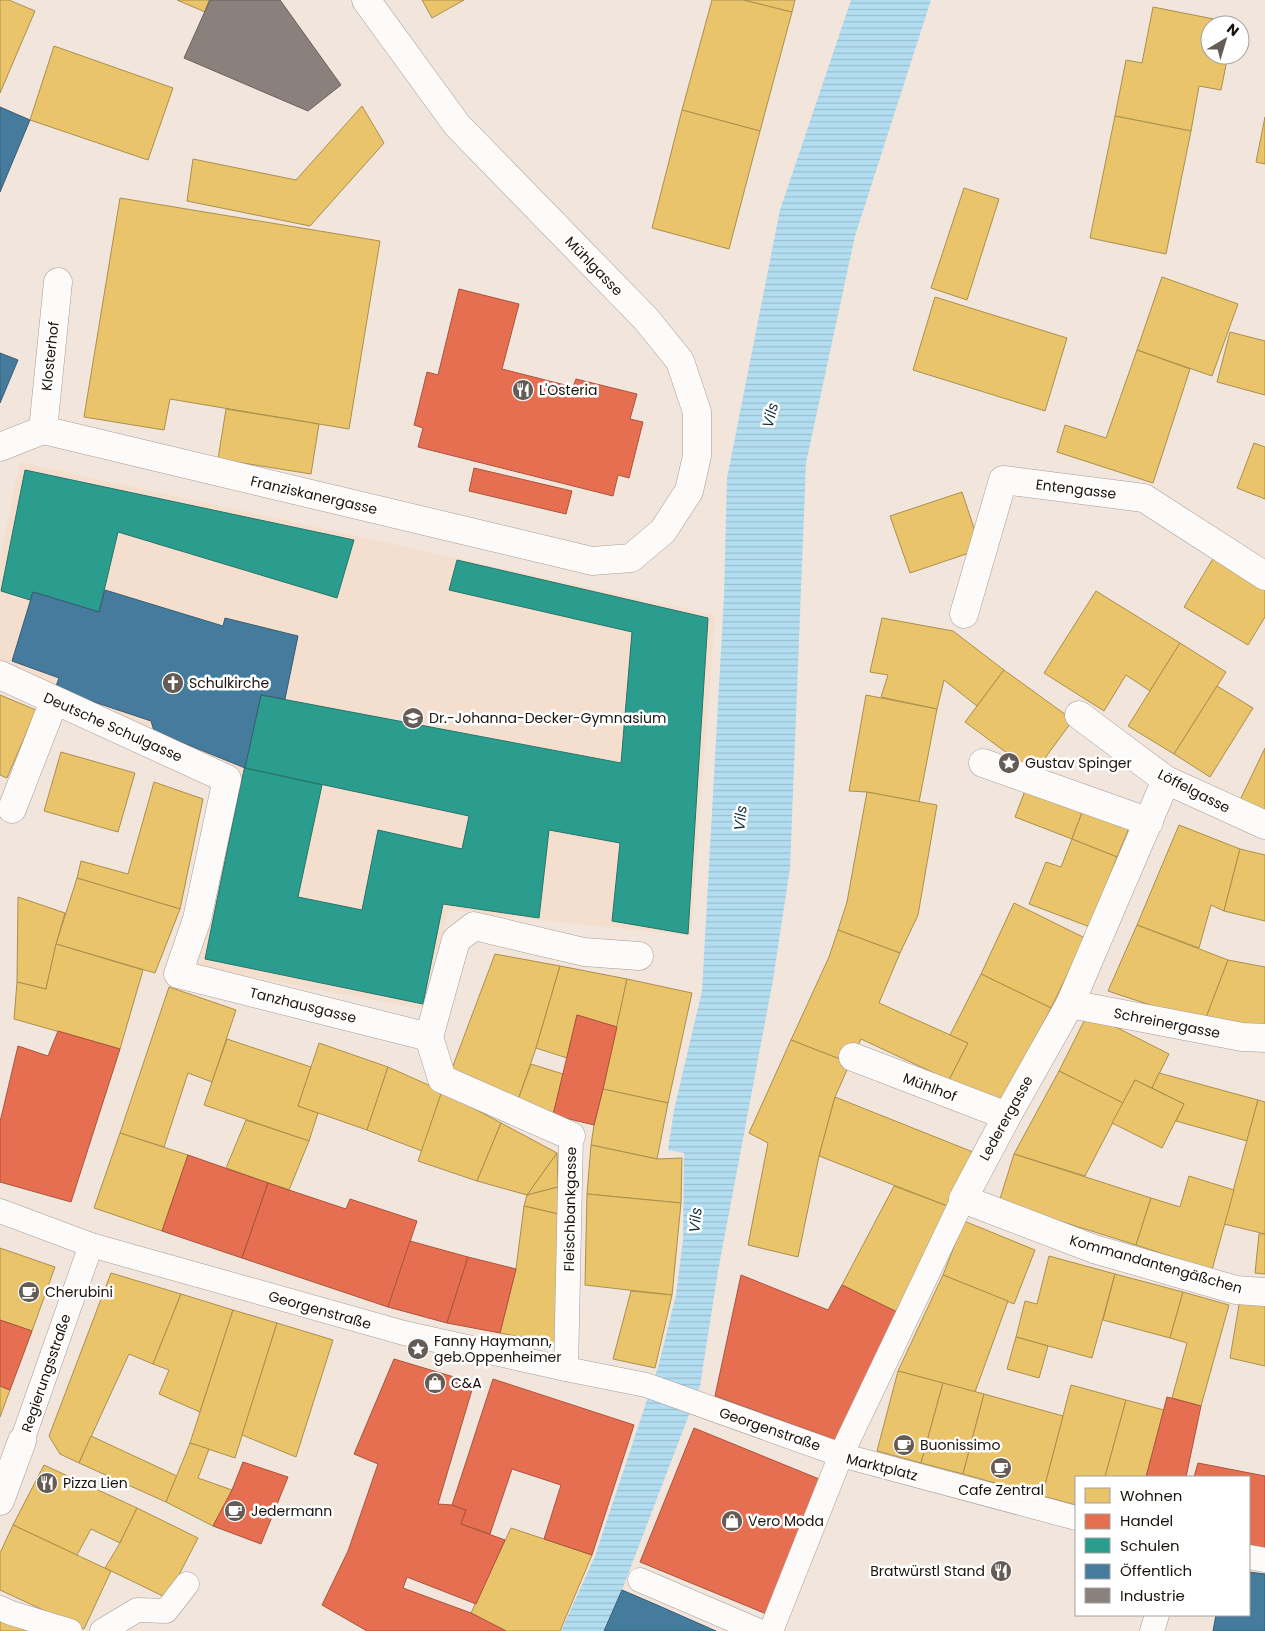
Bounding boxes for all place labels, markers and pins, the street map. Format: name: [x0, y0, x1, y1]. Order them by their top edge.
restaurant icon: L'Osteria: [511, 378, 535, 402]
place label: L'Osteria: [539, 380, 598, 400]
church icon: Schulkirche: [161, 671, 185, 695]
place label: Schulkirche: [189, 673, 269, 693]
school or university icon: Dr.-Johanna-Decker-Gymnasium: [401, 706, 425, 730]
place label: Dr.-Johanna-Decker-Gymnasium: [429, 708, 666, 728]
place icon: Gustav Spinger: [997, 751, 1021, 775]
place label: Gustav Spinger: [1025, 753, 1132, 773]
cafe icon: Cherubini: [17, 1280, 41, 1304]
place label: Cherubini: [45, 1282, 113, 1302]
place label: Fanny Haymann, geb.Oppenheimer: [434, 1331, 562, 1367]
place icon: Fanny Haymann, geb.Oppenheimer: [406, 1337, 430, 1361]
shop icon: C&A: [423, 1371, 447, 1395]
place label: C&A: [451, 1373, 482, 1393]
cafe icon: Buonissimo: [892, 1433, 916, 1457]
place label: Buonissimo: [920, 1435, 1000, 1455]
cafe icon: Cafe Zentral: [989, 1456, 1013, 1480]
restaurant icon: Pizza Lien: [35, 1471, 59, 1495]
place label: Pizza Lien: [63, 1473, 128, 1493]
place label: Cafe Zentral: [958, 1480, 1044, 1500]
cafe icon: Jedermann: [223, 1499, 247, 1523]
place label: Jedermann: [251, 1501, 332, 1521]
shop icon: Vero Moda: [720, 1509, 744, 1533]
place label: Vero Moda: [748, 1511, 824, 1531]
restaurant icon: Bratwürstl Stand: [989, 1559, 1013, 1583]
place label: Bratwürstl Stand: [870, 1561, 985, 1581]

